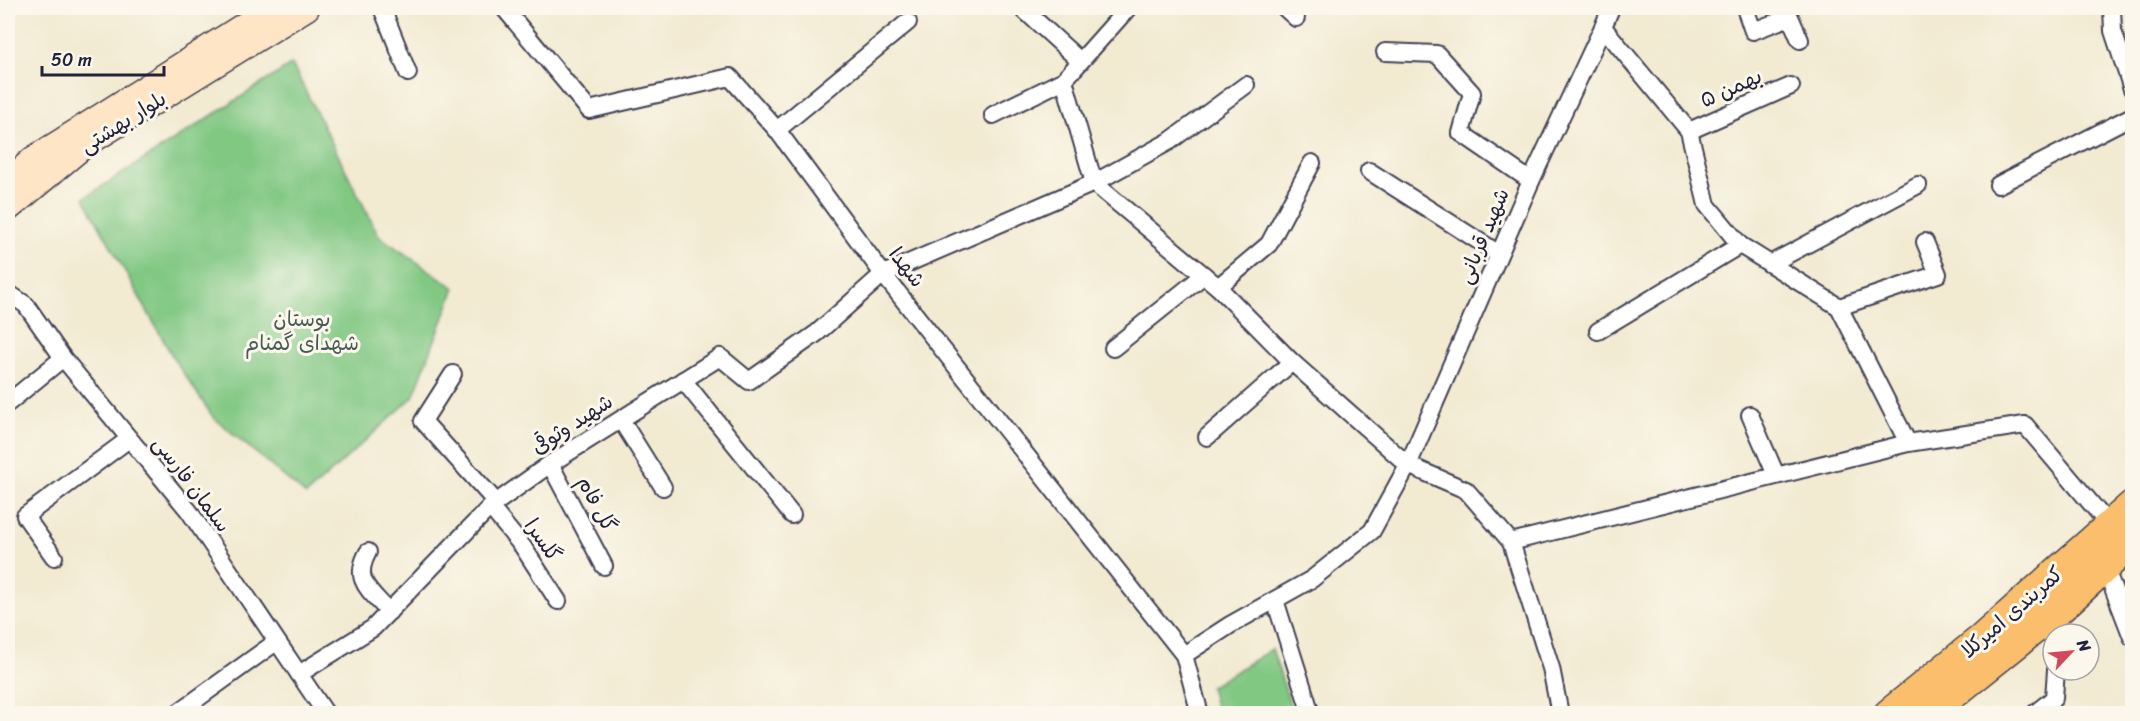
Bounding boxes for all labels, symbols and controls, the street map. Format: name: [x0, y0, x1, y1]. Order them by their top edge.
scale bar: [42, 39, 164, 77]
text: 50 m: [51, 44, 92, 76]
street label: بهمن ۵: [1693, 57, 1769, 119]
street label: بلوار بهشتی: [72, 80, 174, 164]
street label: شهید قربانی: [1446, 182, 1520, 290]
street label: شهدا: [878, 238, 936, 296]
park label: بوستان شهدای گمنام: [245, 300, 359, 362]
street label: شهید وثوقی: [523, 383, 621, 465]
street label: سلمان فارسی: [142, 427, 242, 541]
street label: گل فام: [566, 469, 628, 539]
street label: گلسرا: [514, 510, 572, 570]
street label: کمربندی امیرکلا: [1952, 556, 2072, 668]
north arrow: [2041, 622, 2101, 682]
text: N: [2068, 633, 2100, 658]

